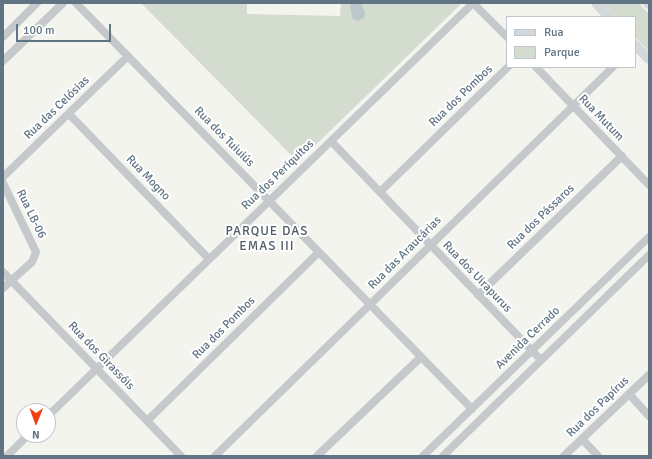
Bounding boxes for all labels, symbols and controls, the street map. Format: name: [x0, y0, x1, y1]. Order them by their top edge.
scale bar: [18, 16, 113, 42]
legend: [506, 16, 636, 68]
text: 100 m: [23, 23, 55, 38]
text: Rua: [544, 25, 564, 40]
text: Parque: [544, 45, 580, 60]
street label: Rua dos Pombos: [426, 62, 496, 130]
street label: Rua das Celósias: [21, 73, 93, 143]
street label: Rua Mutum: [575, 92, 627, 144]
street label: Rua dos Tuiuiús: [191, 104, 257, 170]
street label: Rua dos Periquitos: [239, 137, 317, 213]
street label: Rua Mogno: [123, 152, 173, 204]
street label: Rua dos Pássaros: [504, 181, 578, 253]
street label: Rua LB-06: [13, 187, 49, 241]
street label: Rua das Araucárias: [365, 213, 445, 293]
district label: PARQUE DAS EMAS III: [226, 224, 308, 255]
street label: Rua dos Uirapurus: [439, 238, 515, 316]
street label: Rua dos Pombos: [190, 294, 258, 362]
street label: Avenida Cerrado: [493, 304, 563, 372]
street label: Rua dos Girassóis: [65, 319, 137, 393]
street label: Rua dos Papírus: [564, 374, 632, 440]
north arrow: [16, 403, 56, 443]
text: N: [32, 428, 40, 441]

